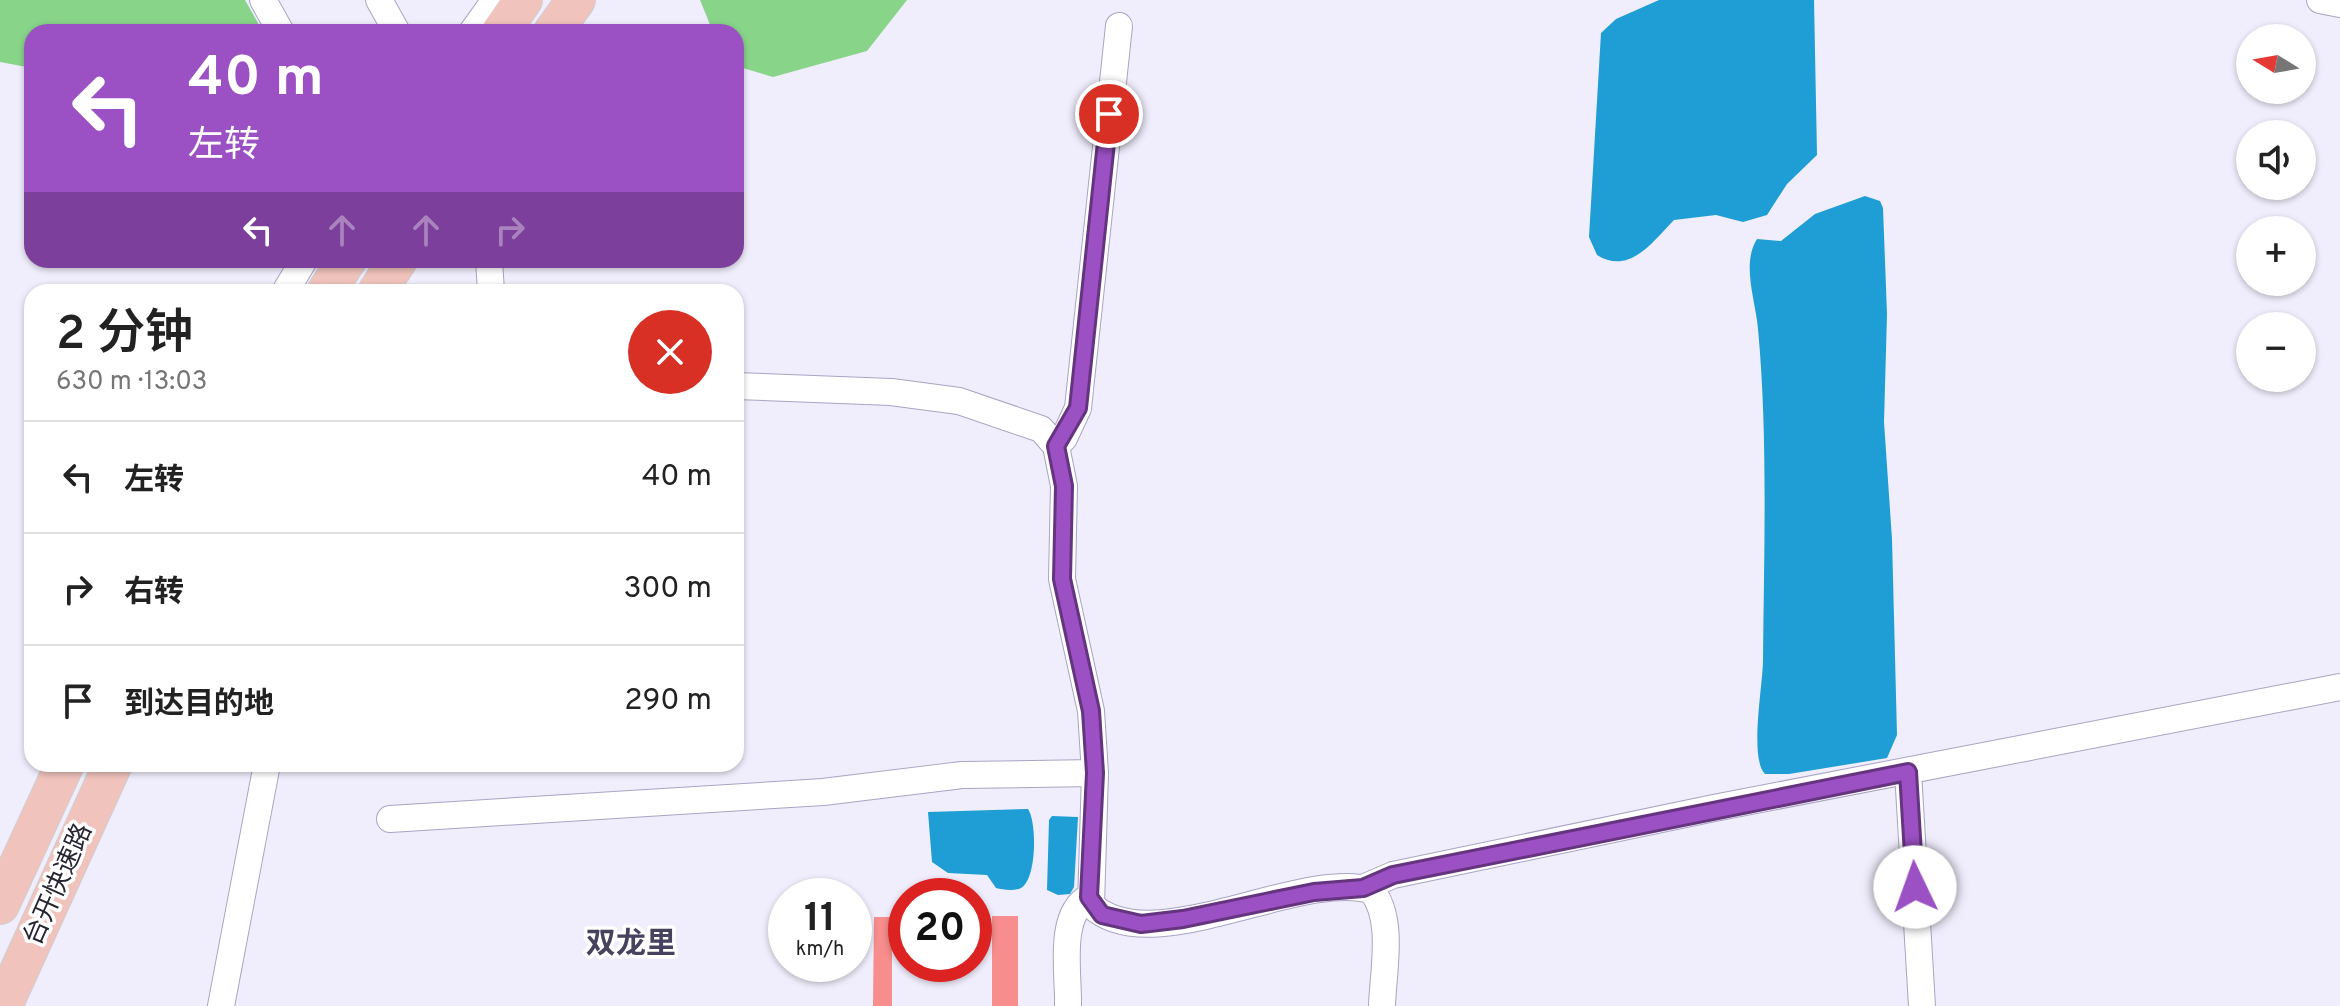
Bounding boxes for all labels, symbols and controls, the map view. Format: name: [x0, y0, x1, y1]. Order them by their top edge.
north arrow: [2236, 24, 2316, 104]
map controls: [2236, 24, 2316, 392]
text: 40 m: [188, 45, 324, 115]
icon: left: [56, 56, 160, 160]
pin: [1075, 80, 1143, 148]
icon: arrive: [1087, 92, 1131, 136]
button: sound: [2236, 120, 2316, 200]
text: 左转: [188, 124, 260, 170]
icon: left: [236, 208, 280, 252]
icon: ahead: [320, 208, 364, 252]
icon: ahead: [404, 208, 448, 252]
icon: right: [488, 208, 532, 252]
button: +: [2236, 216, 2316, 296]
text: 2 分钟: [56, 306, 193, 366]
button: close: [628, 310, 712, 394]
button: −: [2236, 312, 2316, 392]
text: 630 m · 13:03: [56, 366, 208, 399]
icon: left: [56, 455, 100, 499]
text: 40 m: [642, 459, 712, 496]
text: 左转: [124, 463, 184, 500]
icon: right: [56, 567, 100, 611]
text: 300 m: [623, 571, 712, 608]
text: 右转: [124, 575, 184, 612]
icon: arrive: [56, 679, 100, 723]
text: 290 m: [624, 683, 712, 720]
text: 到达目的地: [124, 687, 274, 724]
street label: 台开快速路: [18, 819, 101, 951]
position arrow: [1873, 845, 1957, 929]
speed limit sign: 20: [888, 878, 992, 982]
text: 11: [804, 895, 836, 945]
district label: 双龙里: [586, 927, 676, 964]
text: km/h: [796, 937, 844, 963]

